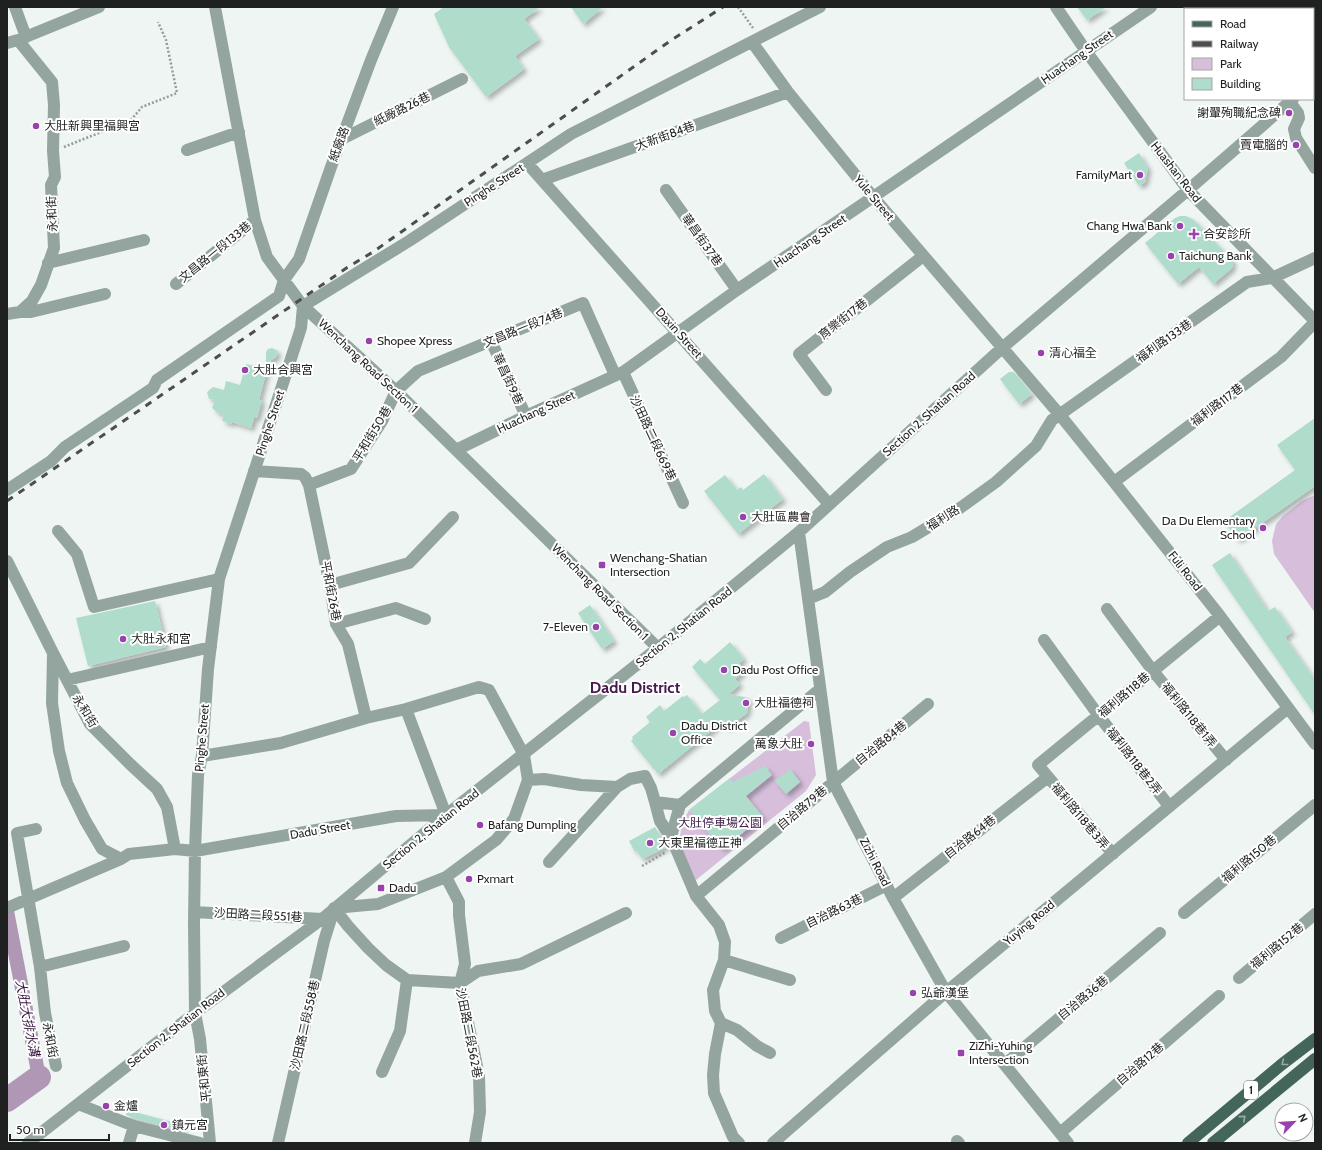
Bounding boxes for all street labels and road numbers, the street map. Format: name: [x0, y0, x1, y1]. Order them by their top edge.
street label: Huachang Street: [1038, 26, 1116, 87]
street label: 紙廠路26巷: [371, 88, 433, 129]
street label: 大新街84巷: [633, 118, 697, 153]
street label: 紙廠路: [325, 124, 352, 163]
street label: Huashan Road: [1148, 138, 1205, 205]
street label: Pinghe Street: [461, 160, 526, 209]
street label: Yule Street: [850, 171, 898, 223]
street label: 永和街: [43, 196, 60, 232]
street label: 華昌街37巷: [679, 211, 726, 269]
street label: Huachang Street: [771, 211, 849, 270]
street label: 文昌路一段133巷: [175, 218, 254, 285]
street label: 育樂街17巷: [815, 295, 870, 342]
street label: Daxin Street: [653, 304, 706, 361]
street label: 文昌路一段74巷: [481, 305, 565, 350]
street label: Wenchang Road Section 1: [315, 316, 421, 416]
street label: 福利路133巷: [1133, 316, 1195, 365]
street label: 華昌街9巷: [490, 351, 527, 407]
street label: Section 2, Shatian Road: [879, 368, 978, 459]
street label: 福利路117巷: [1187, 380, 1246, 429]
street label: Huachang Street: [494, 387, 577, 436]
street label: Pinghe Street: [252, 388, 287, 458]
street label: 沙田路二段669巷: [627, 393, 680, 483]
street label: 平和街50巷: [349, 403, 394, 465]
street label: 福利路: [923, 502, 962, 533]
street label: Wenchang Road Section 1: [549, 540, 652, 643]
street label: Fuli Road: [1165, 548, 1206, 594]
street label: 平和街26巷: [318, 559, 345, 622]
street label: Section 2, Shatian Road: [632, 583, 735, 670]
street label: 福利路118巷: [1095, 669, 1153, 721]
street label: 福利路118巷1弄: [1159, 679, 1220, 750]
street label: 永和街: [70, 691, 101, 730]
street label: Pinghe Street: [191, 703, 212, 773]
street label: 自治路84巷: [852, 717, 910, 768]
street label: 福利路118巷2弄: [1103, 724, 1165, 797]
street label: 福利路118巷3弄: [1048, 780, 1112, 852]
street label: 自治路79巷: [774, 782, 830, 833]
street label: Section 2, Shatian Road: [379, 785, 482, 872]
street label: 自治路64巷: [941, 812, 999, 862]
street label: Dadu Street: [289, 817, 351, 842]
street label: 福利路150巷: [1218, 831, 1279, 886]
street label: Zizhi Road: [857, 835, 894, 889]
street label: 自治路63巷: [803, 890, 865, 931]
street label: Yuying Road: [999, 897, 1057, 949]
street label: 沙田路二段551巷: [213, 905, 303, 924]
street label: 福利路152巷: [1247, 919, 1306, 972]
street label: 自治路36巷: [1054, 972, 1111, 1023]
street label: 沙田路二段558巷: [287, 978, 322, 1072]
street label: Section 2, Shatian Road: [124, 985, 227, 1070]
street label: 沙田路二段562巷: [453, 987, 486, 1079]
street label: 永和街: [40, 1021, 61, 1059]
street label: 自治路12巷: [1113, 1039, 1167, 1088]
street label: 平和東街: [194, 1053, 213, 1103]
road number: 1: [1244, 1081, 1258, 1099]

